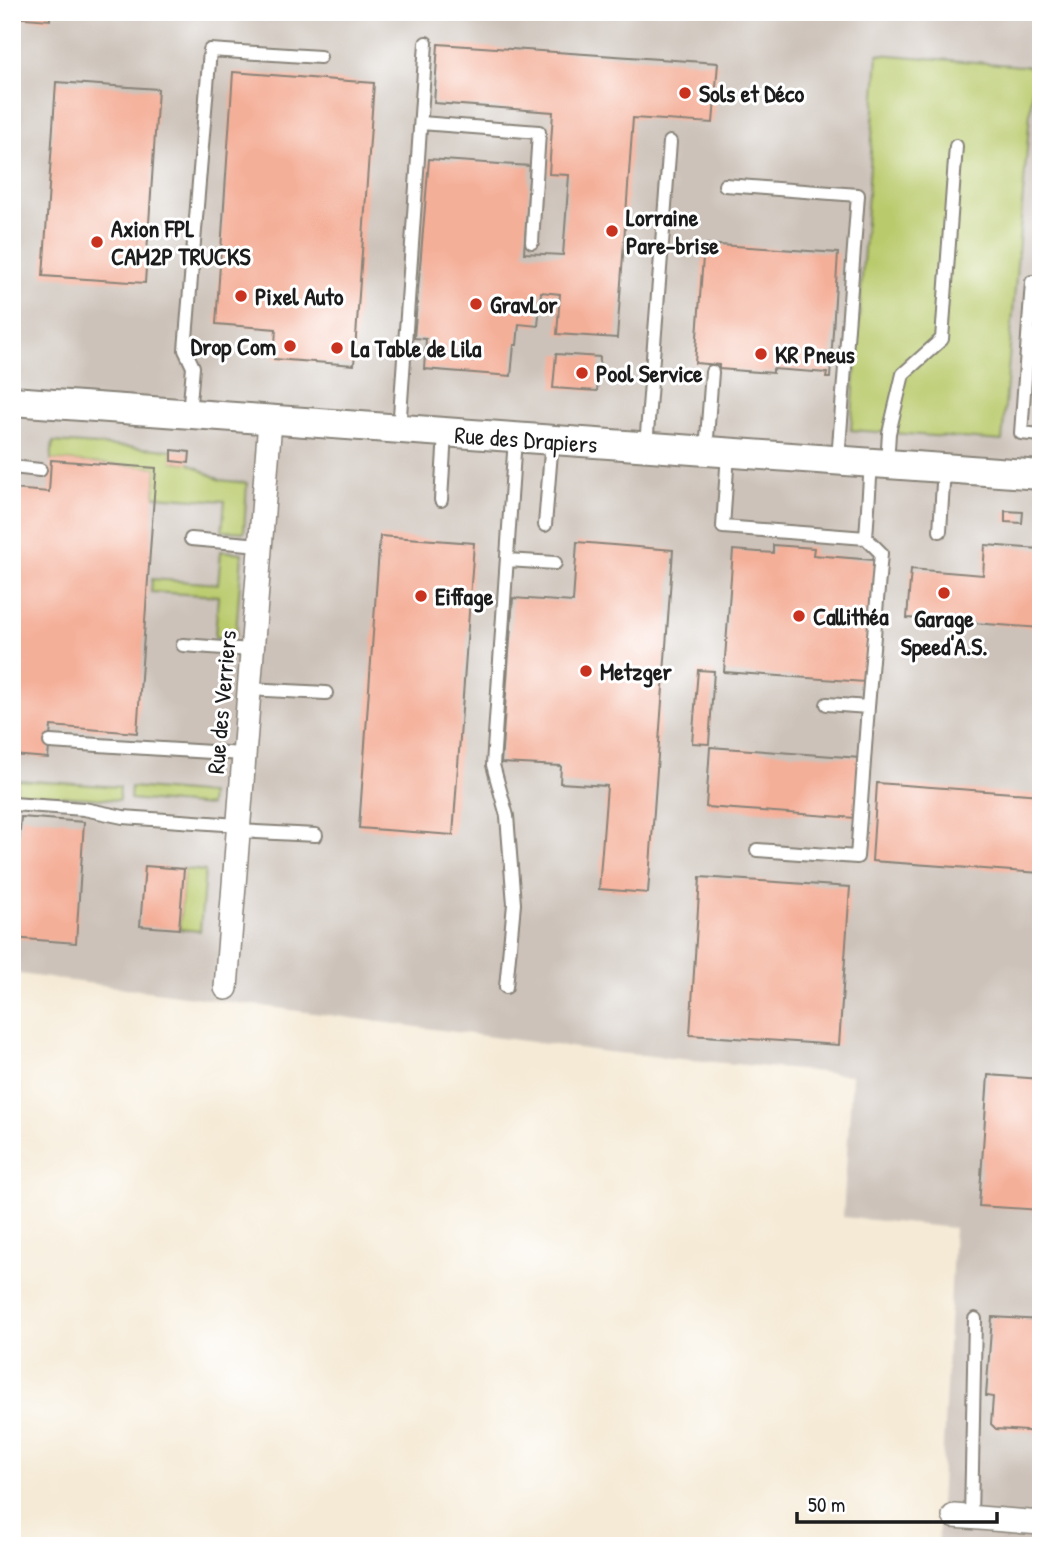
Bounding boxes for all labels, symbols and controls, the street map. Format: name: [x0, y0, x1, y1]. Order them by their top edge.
place label: Sols et Déco: [699, 77, 804, 109]
marker: Sols et Déco: [677, 85, 693, 101]
place label: Lorraine Pare-brise: [626, 201, 719, 261]
place label: Axion FPL CAM2P TRUCKS: [111, 212, 251, 272]
marker: Lorraine Pare-brise: [604, 223, 620, 239]
marker: Axion FPL CAM2P TRUCKS: [89, 234, 105, 250]
place label: Pixel Auto: [255, 280, 344, 312]
marker: Pixel Auto: [233, 288, 249, 304]
place label: GravLor: [490, 288, 558, 320]
marker: GravLor: [468, 296, 484, 312]
place label: Drop Com: [191, 330, 276, 363]
place label: La Table de Lila: [351, 332, 482, 364]
marker: Drop Com: [282, 338, 298, 354]
place label: KR Pneus: [775, 338, 855, 370]
marker: La Table de Lila: [329, 340, 345, 356]
marker: KR Pneus: [753, 346, 769, 362]
place label: Pool Service: [596, 357, 703, 389]
marker: Pool Service: [574, 365, 590, 381]
street label: Rue des Drapiers: [454, 418, 598, 460]
place label: Eiffage: [435, 580, 494, 613]
marker: Garage Speed'A.S.: [936, 585, 952, 601]
marker: Eiffage: [413, 588, 429, 604]
place label: Callithéa: [813, 600, 889, 632]
place label: Garage Speed'A.S.: [901, 602, 987, 663]
marker: Callithéa: [791, 608, 807, 624]
street label: Rue des Verriers: [199, 629, 243, 775]
place label: Metzger: [600, 655, 673, 688]
marker: Metzger: [578, 663, 594, 679]
scale bar: [797, 1481, 997, 1525]
text: 50 m: [808, 1490, 845, 1519]

